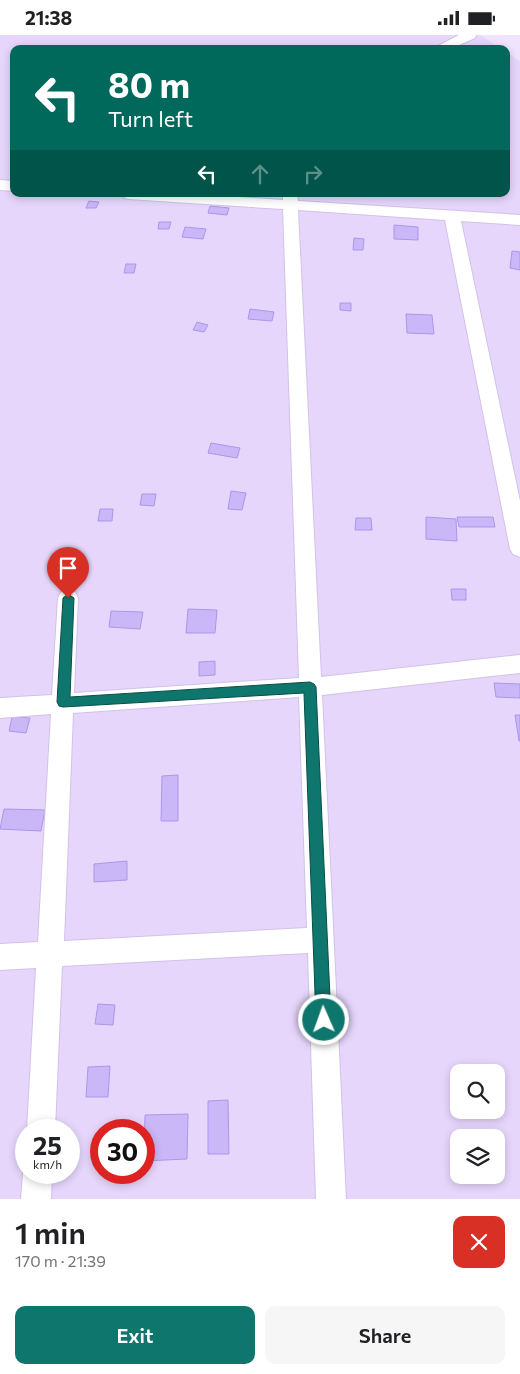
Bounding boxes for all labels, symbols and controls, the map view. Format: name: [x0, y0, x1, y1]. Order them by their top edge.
text: 21:38: [25, 6, 72, 29]
text: 80 m: [108, 62, 190, 105]
icon: left: [25, 65, 90, 130]
text: Turn left: [108, 105, 193, 132]
icon: left: [193, 160, 221, 188]
icon: ahead: [246, 160, 274, 188]
icon: right: [299, 160, 327, 188]
pin: [47, 547, 89, 598]
icon: arrive: [54, 554, 82, 582]
position arrow: [297, 993, 349, 1045]
map controls: [450, 1064, 505, 1184]
button: search: [450, 1064, 505, 1119]
speed limit sign: 30: [90, 1119, 155, 1184]
button: layers: [450, 1129, 505, 1184]
text: 25: [33, 1130, 62, 1160]
text: km/h: [33, 1157, 62, 1171]
text: 1 min: [15, 1213, 86, 1250]
button: close: [453, 1216, 505, 1268]
text: 170 m · 21:39: [15, 1251, 106, 1270]
button: Exit: [15, 1306, 255, 1364]
button: Share: [265, 1306, 505, 1364]

